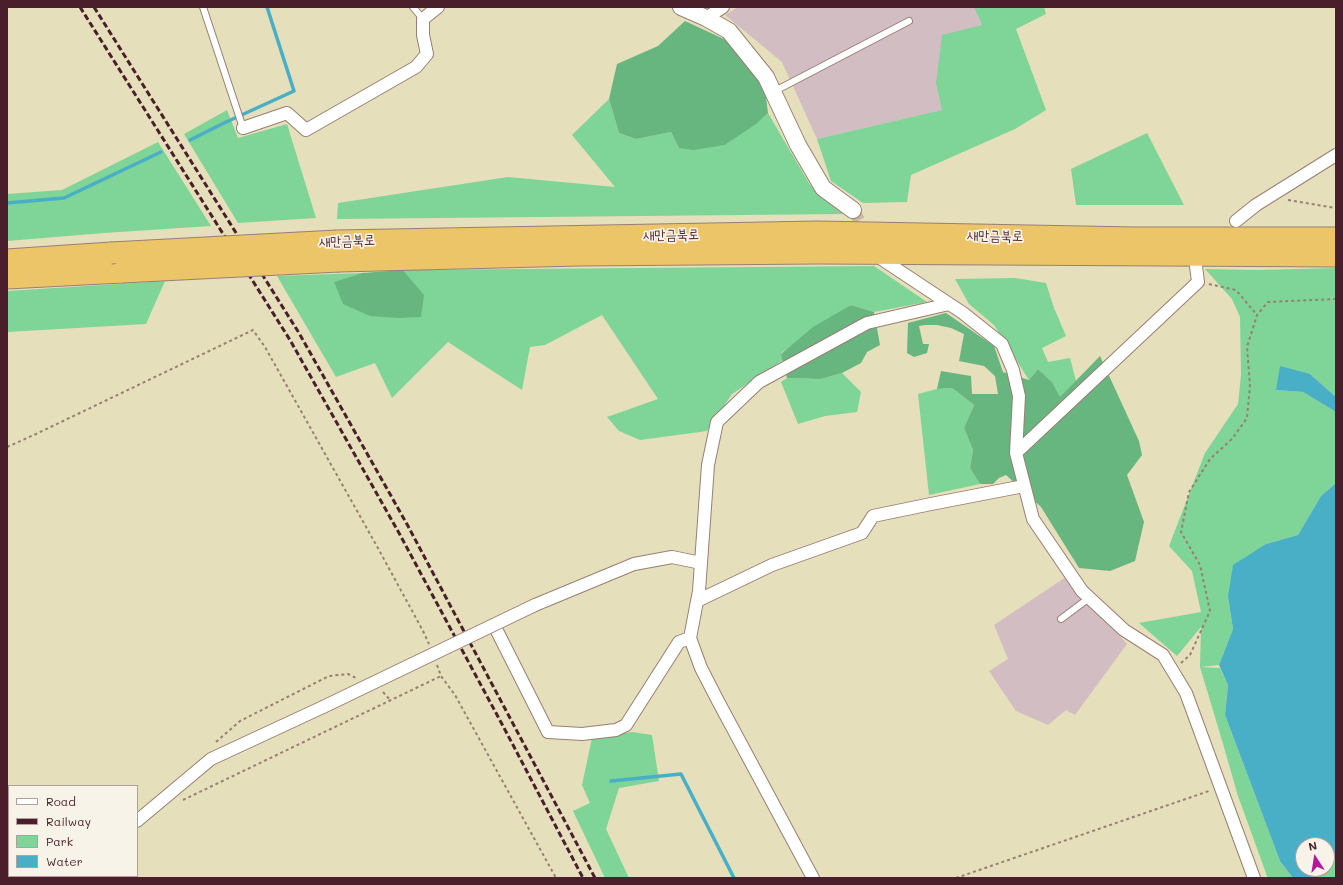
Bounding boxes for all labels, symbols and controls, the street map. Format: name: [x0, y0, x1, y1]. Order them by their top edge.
street label: 새만금북로: [643, 226, 699, 244]
street label: 새만금북로: [967, 227, 1023, 245]
street label: 새만금북로: [319, 232, 375, 250]
legend: [8, 785, 138, 877]
text: Road: [46, 793, 76, 809]
text: Railway: [46, 813, 91, 829]
text: Park: [46, 833, 73, 849]
north arrow: [1295, 837, 1335, 877]
text: N: [1307, 838, 1318, 854]
text: Water: [46, 853, 83, 869]

